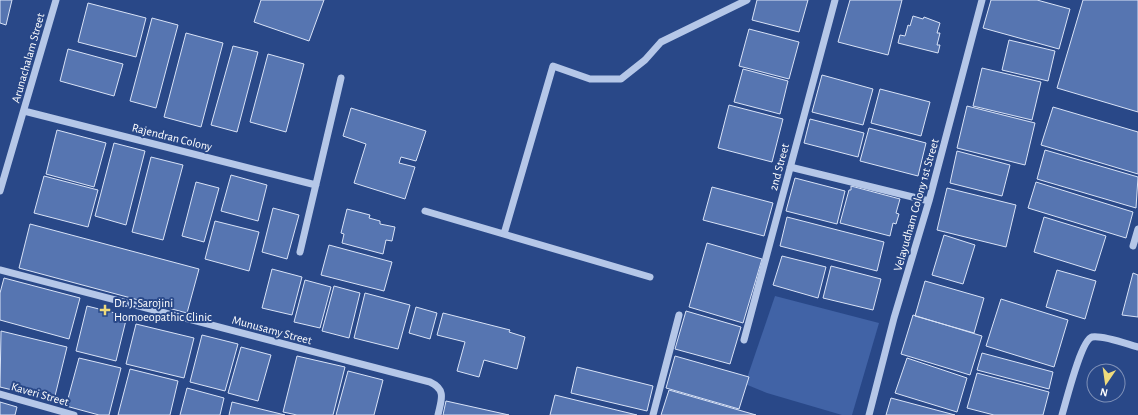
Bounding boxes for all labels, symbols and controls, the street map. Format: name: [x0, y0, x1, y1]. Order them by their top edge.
street label: Arunachalam Street: [9, 11, 47, 104]
street label: Rajendran Colony: [130, 121, 213, 154]
street label: Velayudham Colony 1st Street: [891, 137, 942, 273]
street label: 2nd Street: [767, 142, 791, 192]
place label: Dr. J. Sarojini Homoeopathic Clinic: [114, 297, 212, 323]
marker: Dr. J. Sarojini Homoeopathic Clinic: [99, 304, 111, 316]
street label: Munusamy Street: [231, 314, 313, 347]
north arrow: [1086, 363, 1126, 403]
street label: Kaveri Street: [10, 380, 70, 408]
text: N: [1099, 386, 1109, 398]

